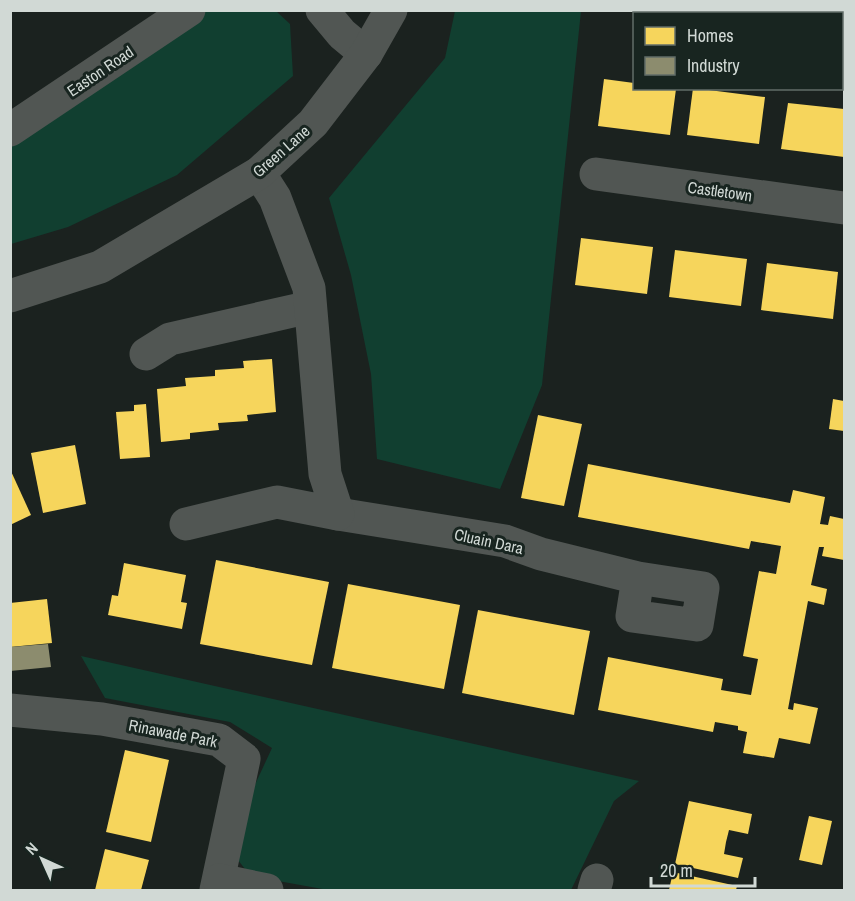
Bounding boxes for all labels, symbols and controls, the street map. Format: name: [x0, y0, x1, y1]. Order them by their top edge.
legend: [633, 12, 843, 90]
text: Homes: [687, 23, 734, 48]
street label: Easton Road: [62, 41, 138, 101]
text: Industry: [687, 53, 740, 78]
street label: Green Lane: [248, 120, 314, 182]
street label: Castletown: [686, 176, 754, 206]
street label: Cluain Dara: [452, 523, 526, 559]
street label: Rinawade Park: [127, 714, 220, 752]
north arrow: [12, 829, 72, 889]
text: N: [20, 837, 43, 860]
scale bar: [651, 850, 754, 888]
text: 20 m: [660, 858, 693, 883]

